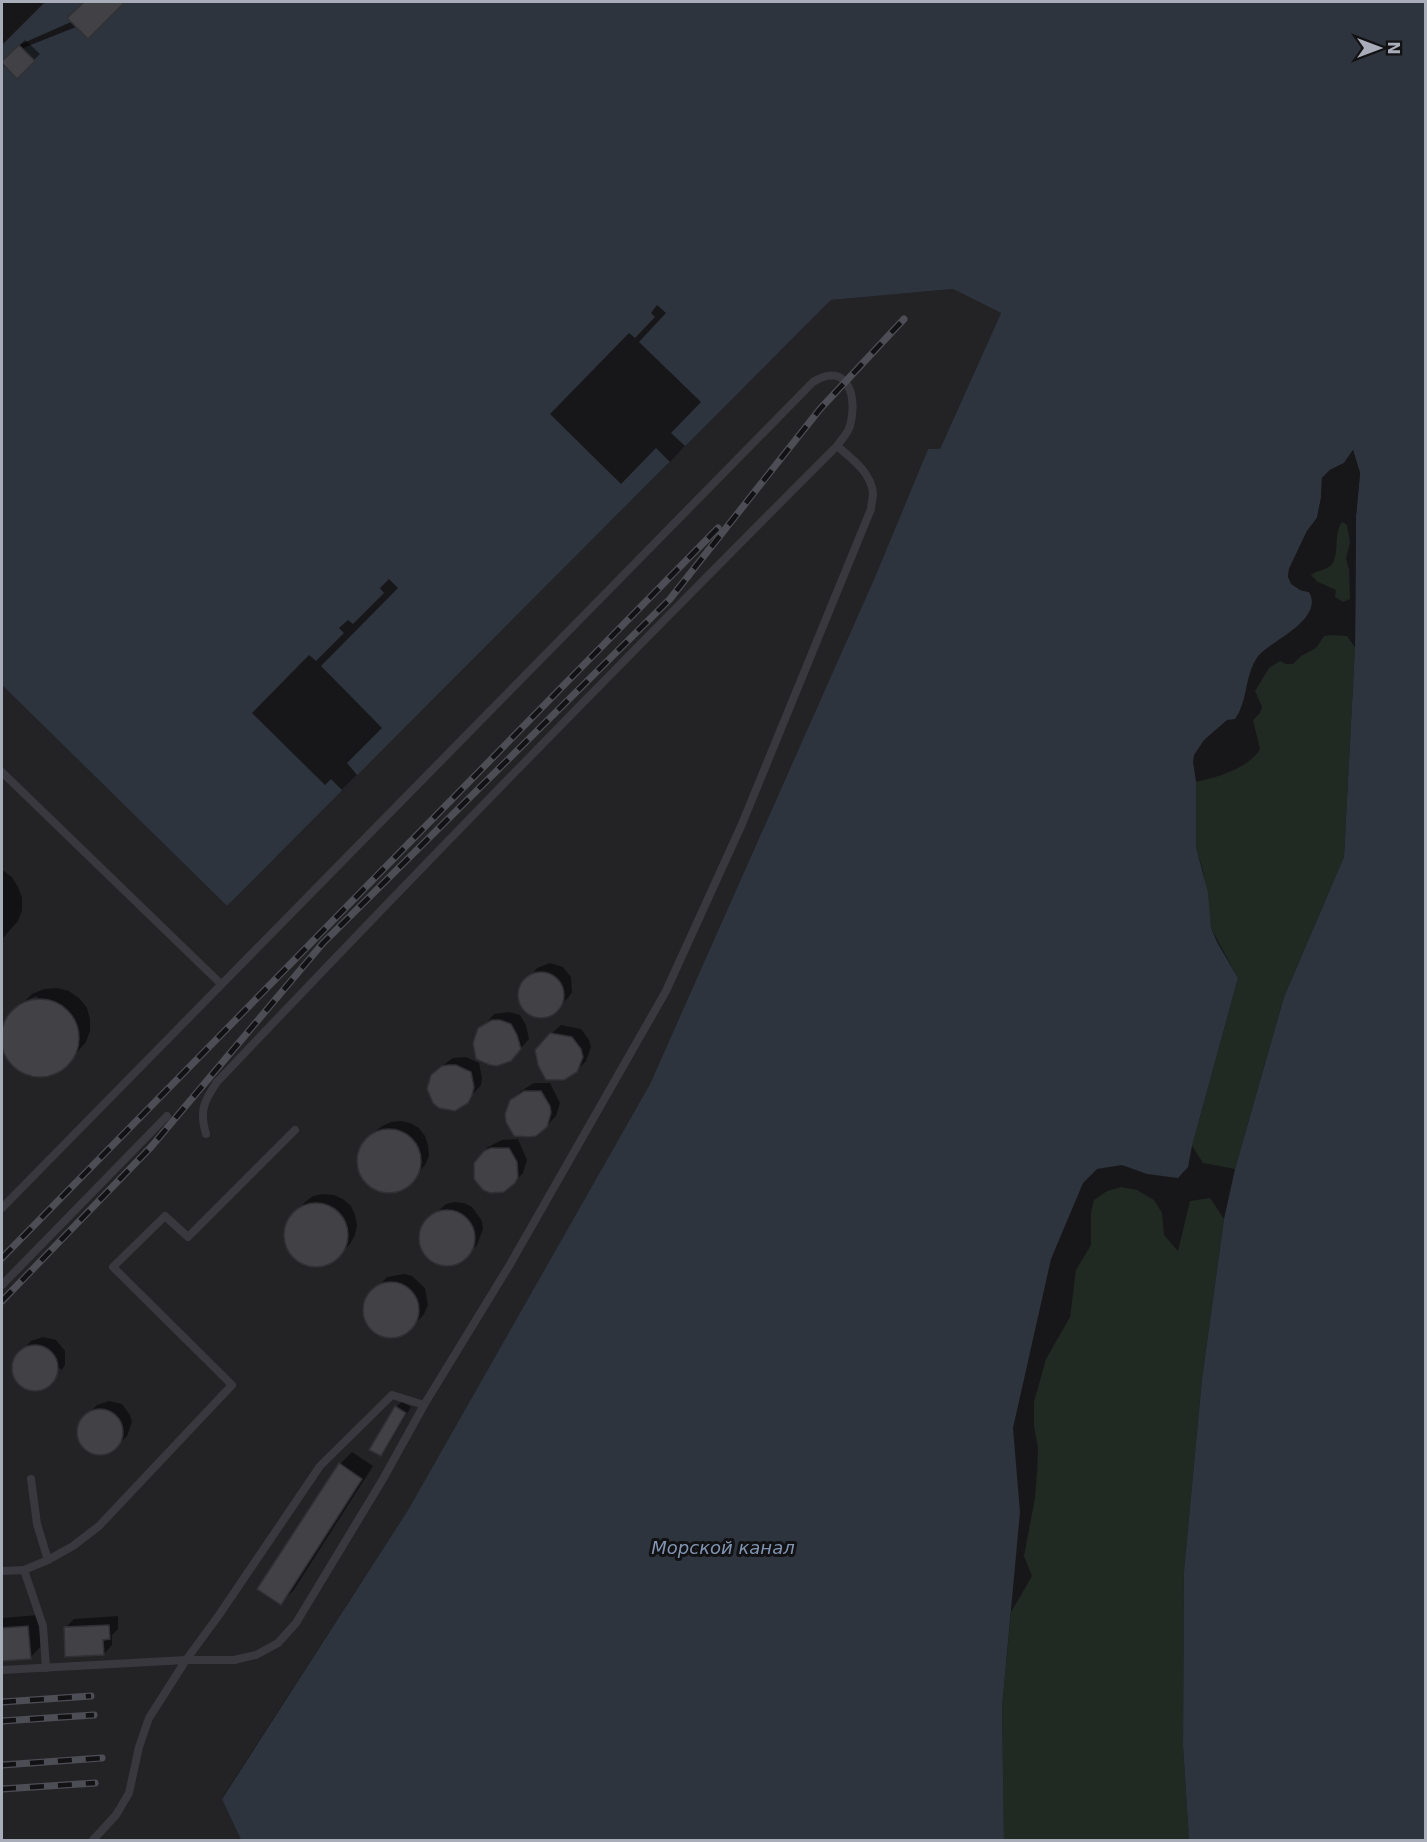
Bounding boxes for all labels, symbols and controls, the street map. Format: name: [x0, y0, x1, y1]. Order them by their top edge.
north arrow: [1349, 18, 1409, 78]
text: N: [1384, 41, 1403, 55]
water label: Морской канал: [651, 1537, 795, 1558]

